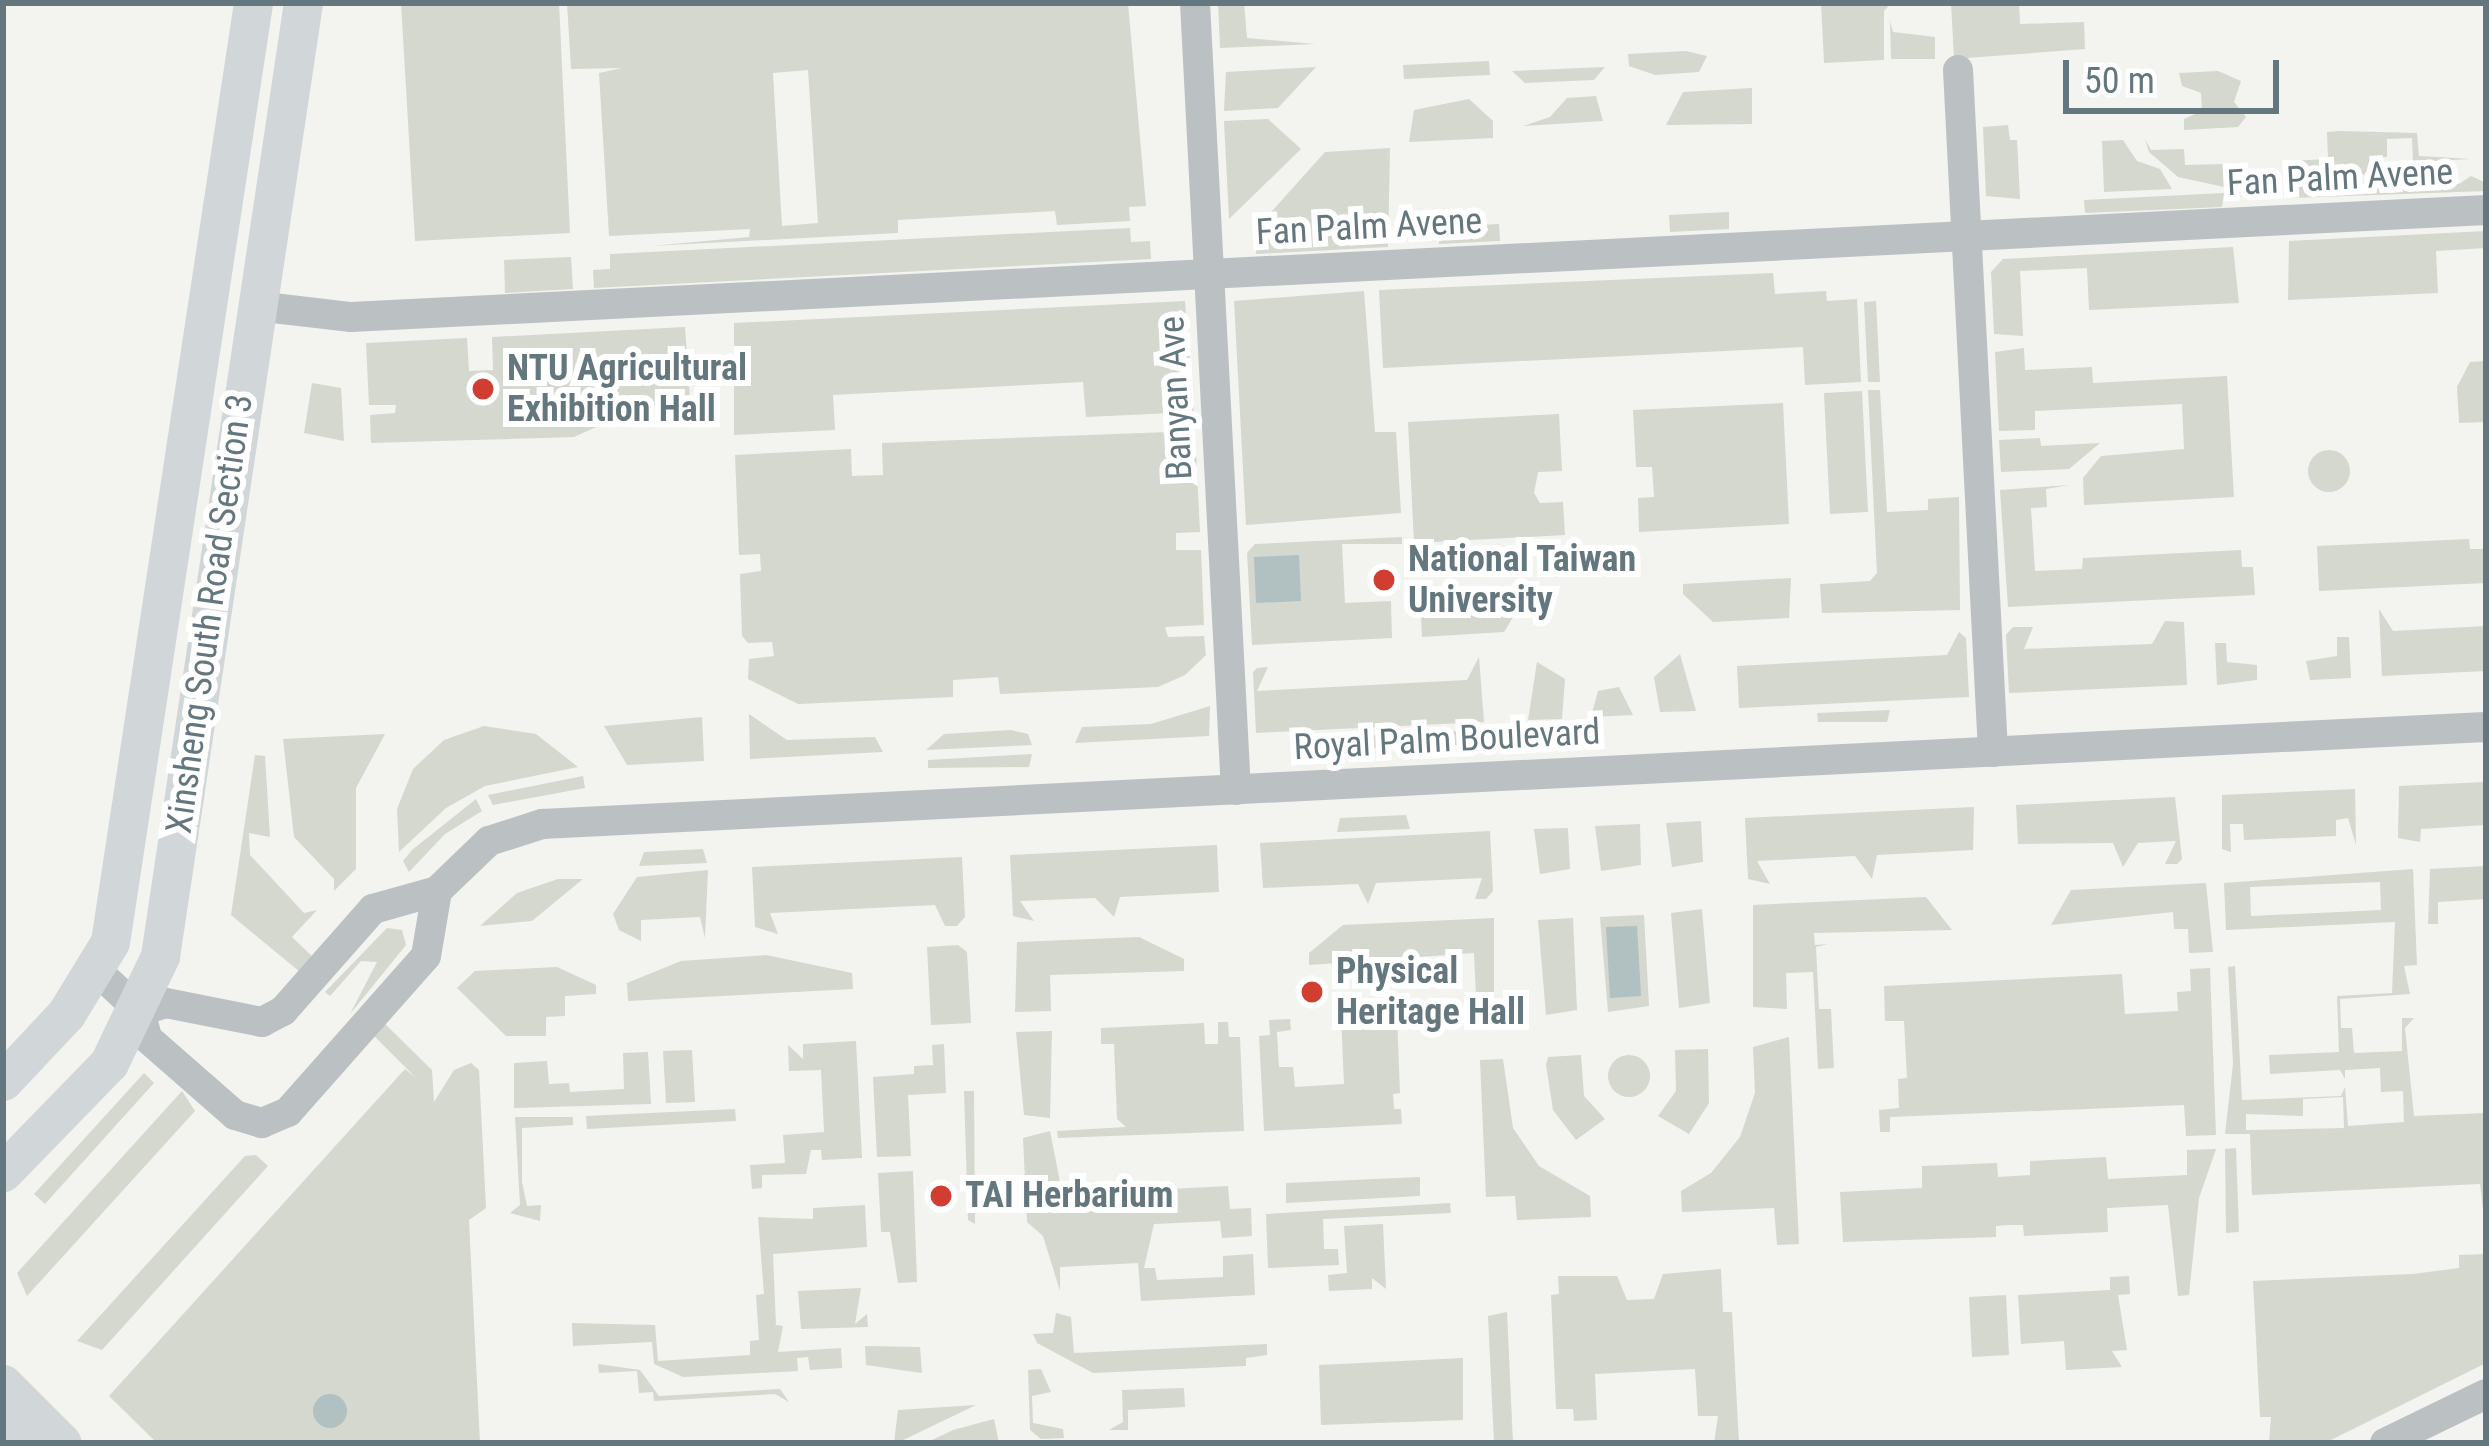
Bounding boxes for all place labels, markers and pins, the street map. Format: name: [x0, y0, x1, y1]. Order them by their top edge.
place label: NTU Agricultural Exhibition Hall: [507, 346, 747, 431]
marker: NTU Agricultural Exhibition Hall: [470, 376, 496, 402]
place label: National Taiwan University: [1408, 537, 1637, 622]
marker: National Taiwan University: [1371, 567, 1397, 593]
place label: Physical Heritage Hall: [1336, 949, 1525, 1034]
marker: Physical Heritage Hall: [1299, 979, 1325, 1005]
place label: TAI Herbarium: [965, 1174, 1173, 1218]
marker: TAI Herbarium: [928, 1183, 954, 1209]

